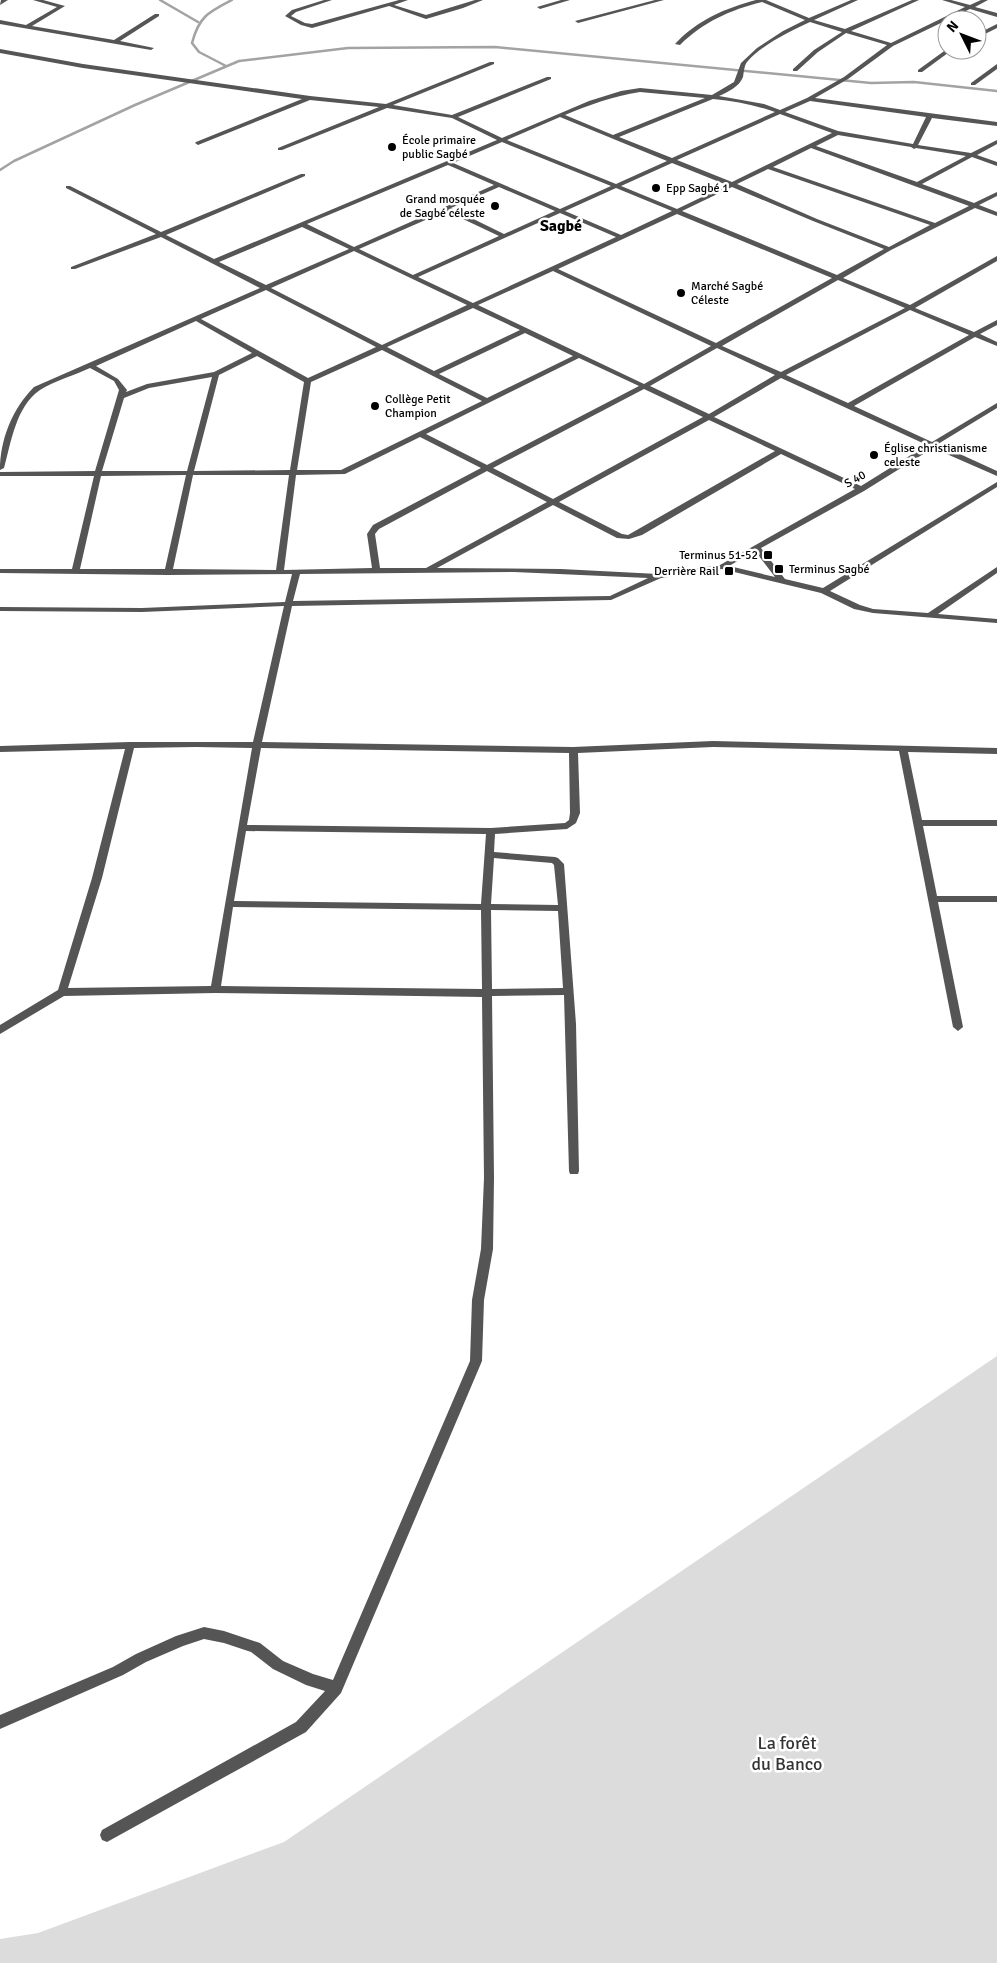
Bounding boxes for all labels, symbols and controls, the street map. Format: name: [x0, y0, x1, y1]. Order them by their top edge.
north arrow: [937, 10, 987, 60]
text: N: [943, 17, 962, 36]
place label: École primaire public Sagbé: [402, 133, 476, 162]
marker: École primaire public Sagbé: [386, 141, 398, 153]
place label: Epp Sagbé 1: [666, 181, 729, 196]
marker: Epp Sagbé 1: [650, 182, 662, 194]
place label: Grand mosquée de Sagbé céleste: [400, 192, 485, 221]
marker: Grand mosquée de Sagbé céleste: [489, 200, 501, 212]
district label: Sagbé: [540, 216, 582, 236]
place label: Marché Sagbé Céleste: [691, 279, 763, 308]
marker: Marché Sagbé Céleste: [675, 287, 687, 299]
place label: Collège Petit Champion: [385, 392, 450, 421]
marker: Collège Petit Champion: [369, 400, 381, 412]
place label: Église christianisme celeste: [884, 441, 987, 470]
marker: Église christianisme celeste: [868, 449, 880, 461]
street label: S 40: [842, 467, 869, 491]
place label: Terminus 51-52: [679, 548, 758, 563]
marker: Terminus 51-52: [762, 549, 774, 561]
place label: Terminus Sagbé: [789, 562, 870, 577]
marker: Terminus Sagbé: [773, 563, 785, 575]
place label: Derrière Rail: [654, 564, 719, 579]
marker: Derrière Rail: [723, 565, 735, 577]
park label: La forêt du Banco: [752, 1732, 822, 1775]

